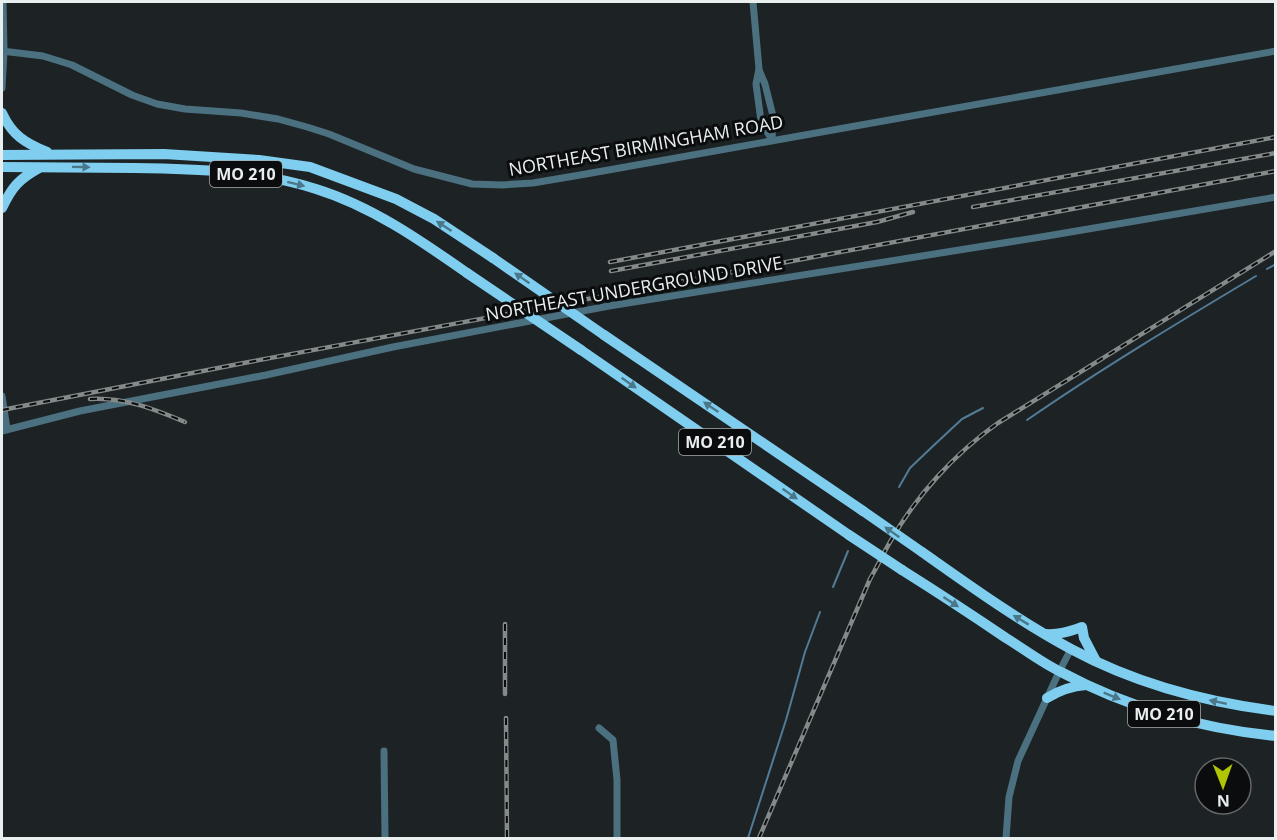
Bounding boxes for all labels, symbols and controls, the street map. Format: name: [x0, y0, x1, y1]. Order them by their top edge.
street label: NORTHEAST BIRMINGHAM ROAD: [507, 109, 785, 181]
road number: MO 210: [210, 161, 282, 187]
one-way arrow: [71, 163, 90, 172]
one-way arrow: [286, 179, 305, 189]
one-way arrow: [436, 221, 452, 232]
street label: NORTHEAST UNDERGROUND DRIVE: [483, 250, 784, 326]
one-way arrow: [514, 272, 530, 284]
one-way arrow: [621, 377, 637, 388]
one-way arrow: [703, 401, 719, 413]
road number: MO 210: [679, 429, 751, 455]
one-way arrow: [781, 488, 797, 500]
one-way arrow: [885, 526, 901, 538]
one-way arrow: [943, 596, 959, 608]
one-way arrow: [1013, 614, 1029, 625]
one-way arrow: [1103, 692, 1121, 701]
one-way arrow: [1208, 696, 1227, 706]
road number: MO 210: [1128, 701, 1200, 727]
north arrow: [1193, 756, 1253, 816]
text: N: [1217, 790, 1230, 812]

